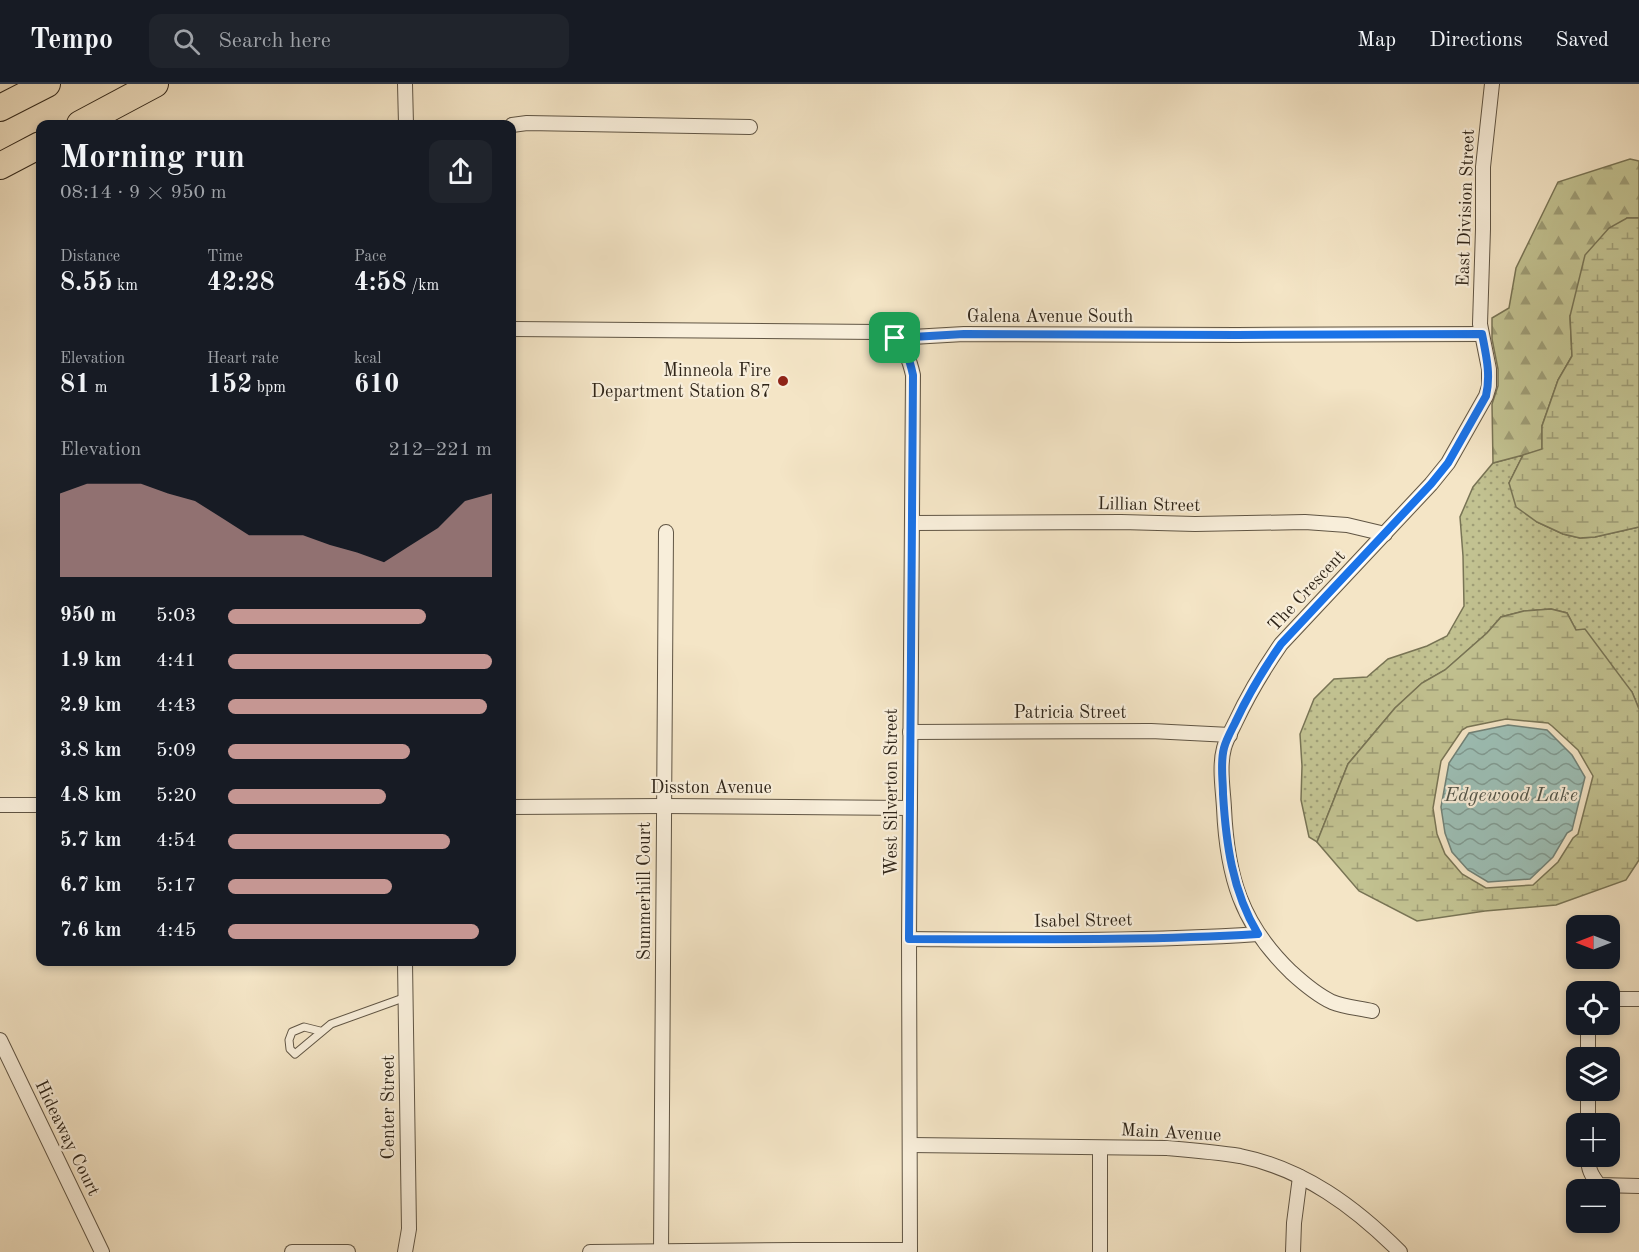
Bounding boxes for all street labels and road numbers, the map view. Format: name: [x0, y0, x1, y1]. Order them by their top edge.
street label: East Division Street: [1454, 129, 1478, 287]
street label: Galena Avenue South: [967, 308, 1134, 326]
street label: Lillian Street: [1097, 495, 1201, 515]
street label: The Crescent: [1265, 547, 1349, 635]
street label: Patricia Street: [1013, 704, 1127, 722]
street label: West Silverton Street: [883, 708, 901, 876]
street label: Disston Avenue: [650, 779, 772, 797]
street label: Summerhill Court: [636, 822, 654, 960]
street label: Isabel Street: [1033, 911, 1133, 931]
street label: Center Street: [380, 1055, 398, 1159]
street label: Hideaway Court: [31, 1077, 103, 1199]
street label: Main Avenue: [1120, 1121, 1222, 1145]

